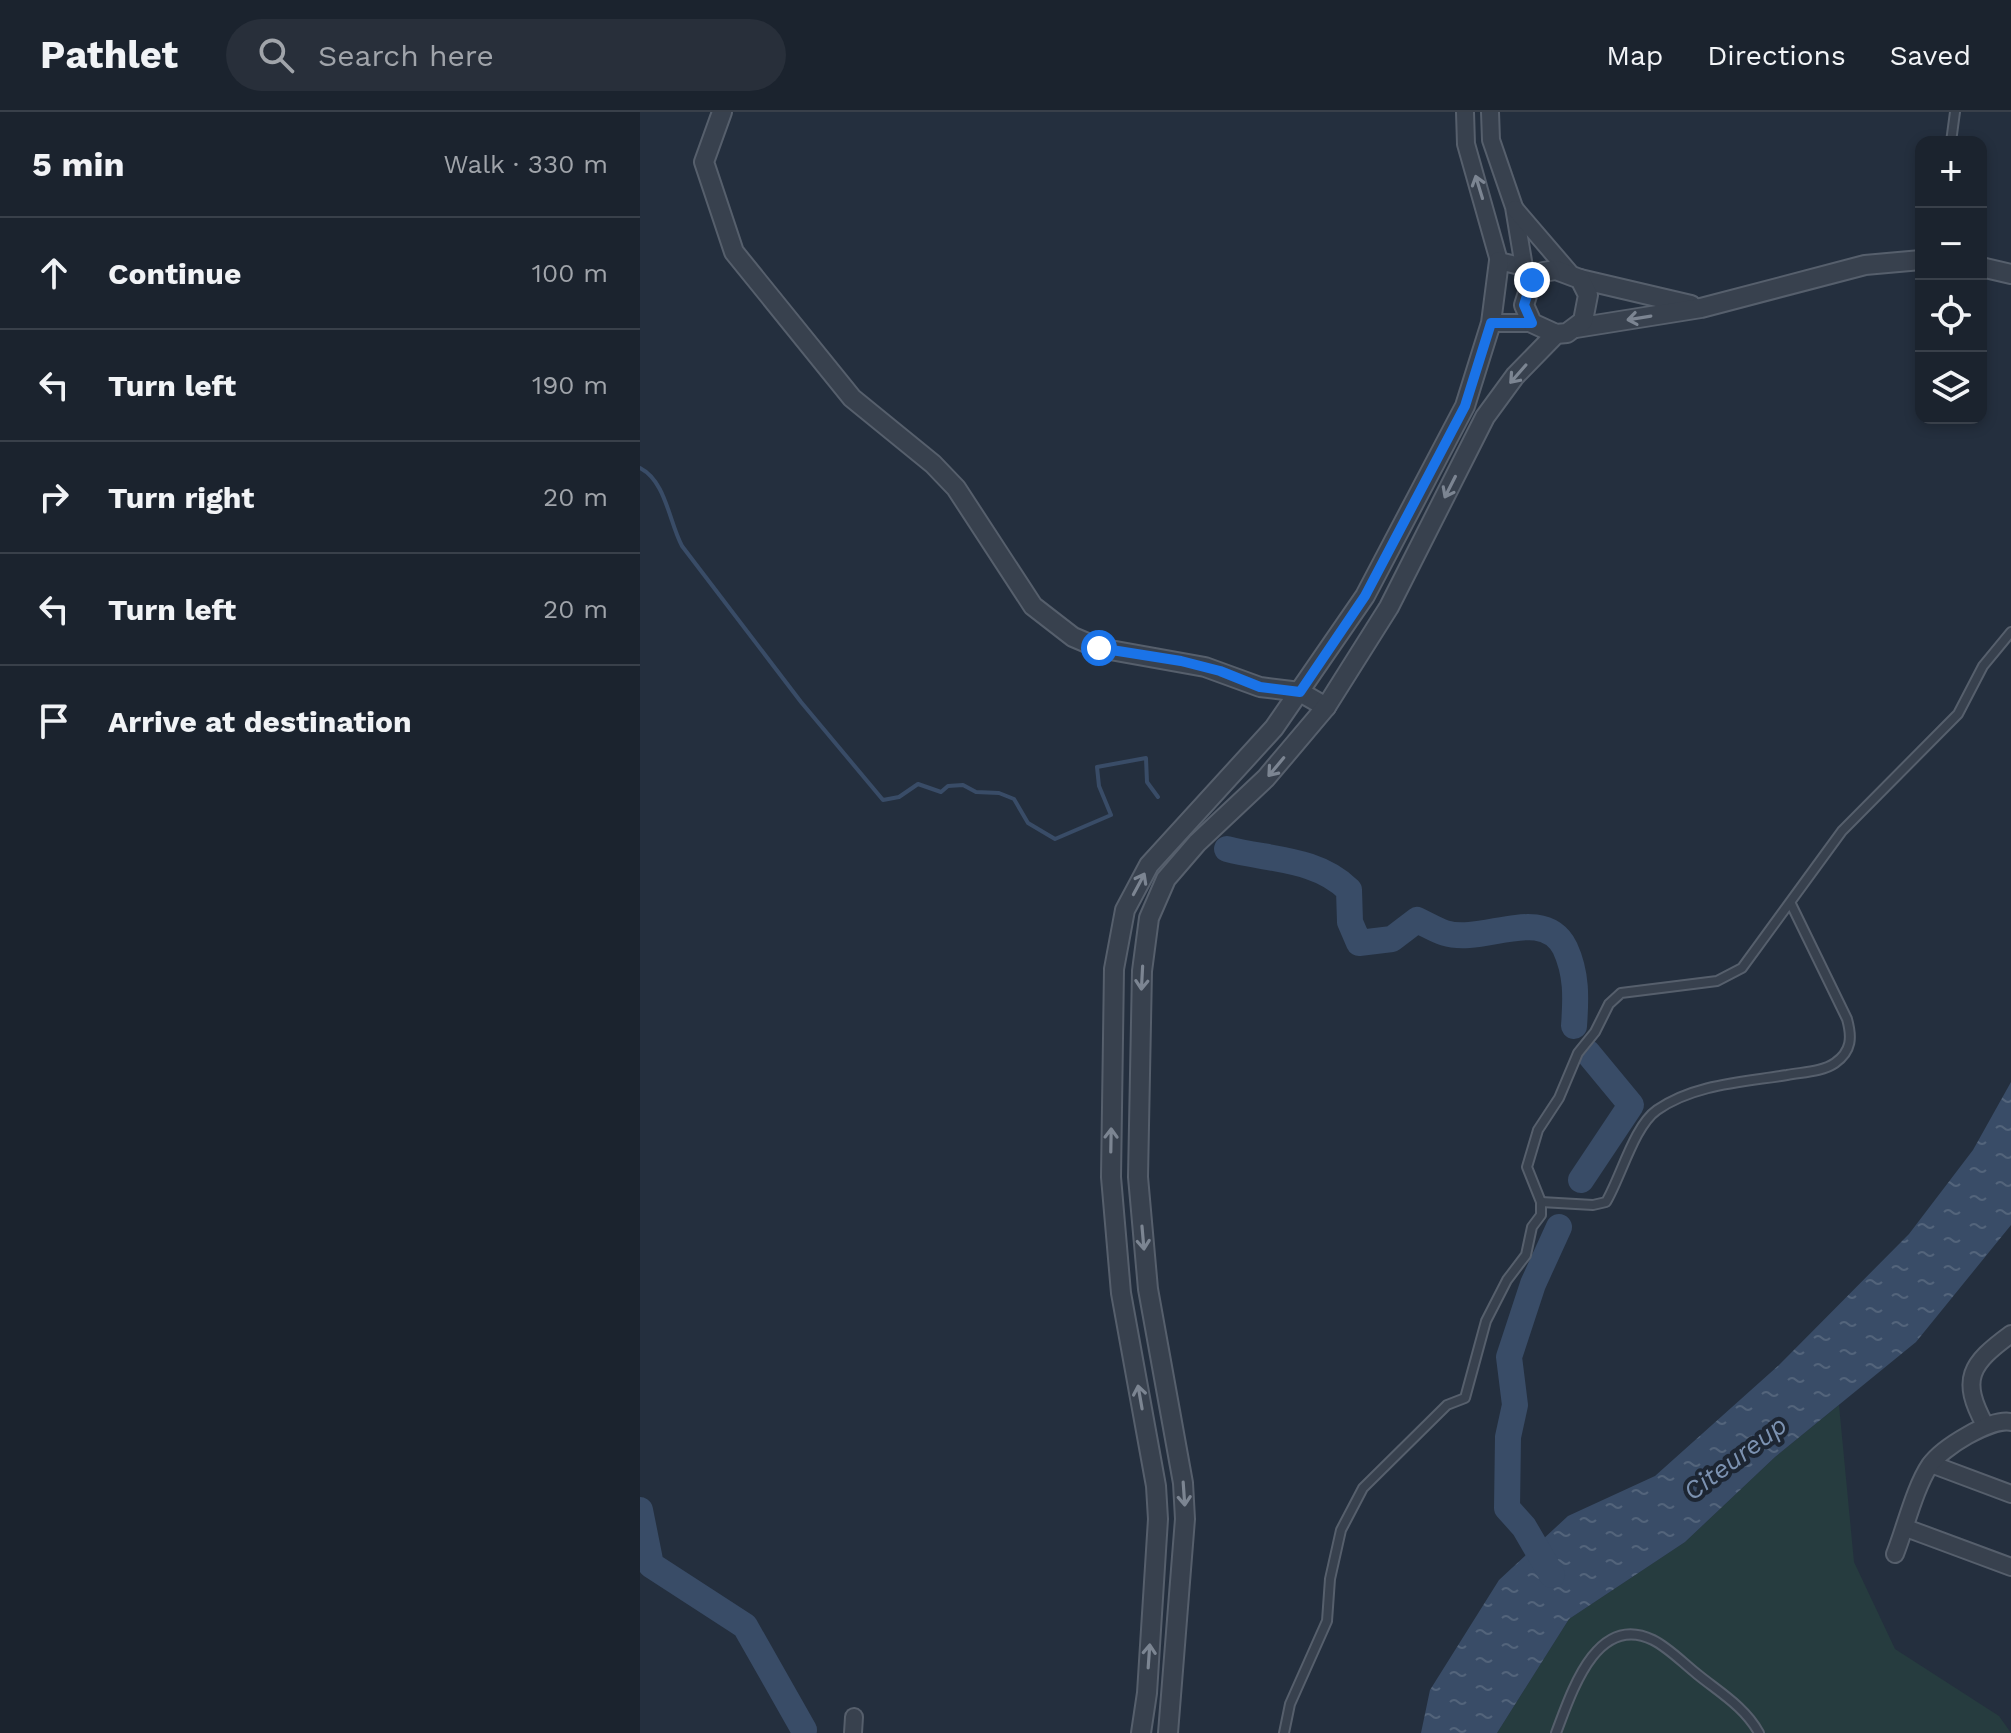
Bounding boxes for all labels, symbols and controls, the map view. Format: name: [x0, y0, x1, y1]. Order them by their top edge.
search box: [226, 19, 786, 91]
text: Pathlet: [40, 33, 178, 77]
icon: search: [254, 33, 298, 77]
text: Search here: [318, 38, 494, 73]
text: Map: [1606, 39, 1663, 72]
text: Directions: [1707, 39, 1846, 72]
text: Saved: [1890, 39, 1971, 72]
map controls: [1915, 136, 1987, 424]
button: +: [1915, 136, 1987, 208]
text: 5 min: [32, 144, 125, 184]
text: Walk · 330 m: [443, 149, 608, 179]
one-way arrow: [1471, 175, 1485, 200]
button: −: [1915, 208, 1987, 280]
icon: ahead: [32, 251, 76, 295]
text: Continue: [108, 256, 241, 291]
text: 100 m: [532, 258, 608, 288]
route end: [1514, 262, 1550, 298]
button: locate: [1915, 280, 1987, 352]
one-way arrow: [1627, 311, 1652, 326]
button: layers: [1915, 352, 1987, 424]
icon: left: [32, 363, 76, 407]
one-way arrow: [1510, 364, 1528, 384]
text: Turn left: [108, 368, 236, 403]
text: 190 m: [532, 370, 608, 400]
one-way arrow: [1442, 474, 1457, 498]
icon: right: [32, 475, 76, 519]
text: Turn right: [108, 480, 254, 515]
text: 20 m: [543, 482, 608, 512]
icon: left: [32, 587, 76, 631]
text: Turn left: [108, 592, 236, 627]
text: 20 m: [543, 594, 608, 624]
route start: [1081, 630, 1117, 666]
icon: arrive: [32, 699, 76, 743]
text: Arrive at destination: [108, 704, 412, 739]
one-way arrow: [1267, 756, 1285, 777]
one-way arrow: [1131, 873, 1147, 896]
one-way arrow: [1134, 964, 1149, 991]
one-way arrow: [1104, 1127, 1119, 1154]
one-way arrow: [1136, 1224, 1151, 1250]
one-way arrow: [1131, 1385, 1146, 1411]
water label: Citeureup: [1678, 1410, 1792, 1506]
one-way arrow: [1177, 1480, 1192, 1507]
one-way arrow: [1142, 1643, 1157, 1670]

